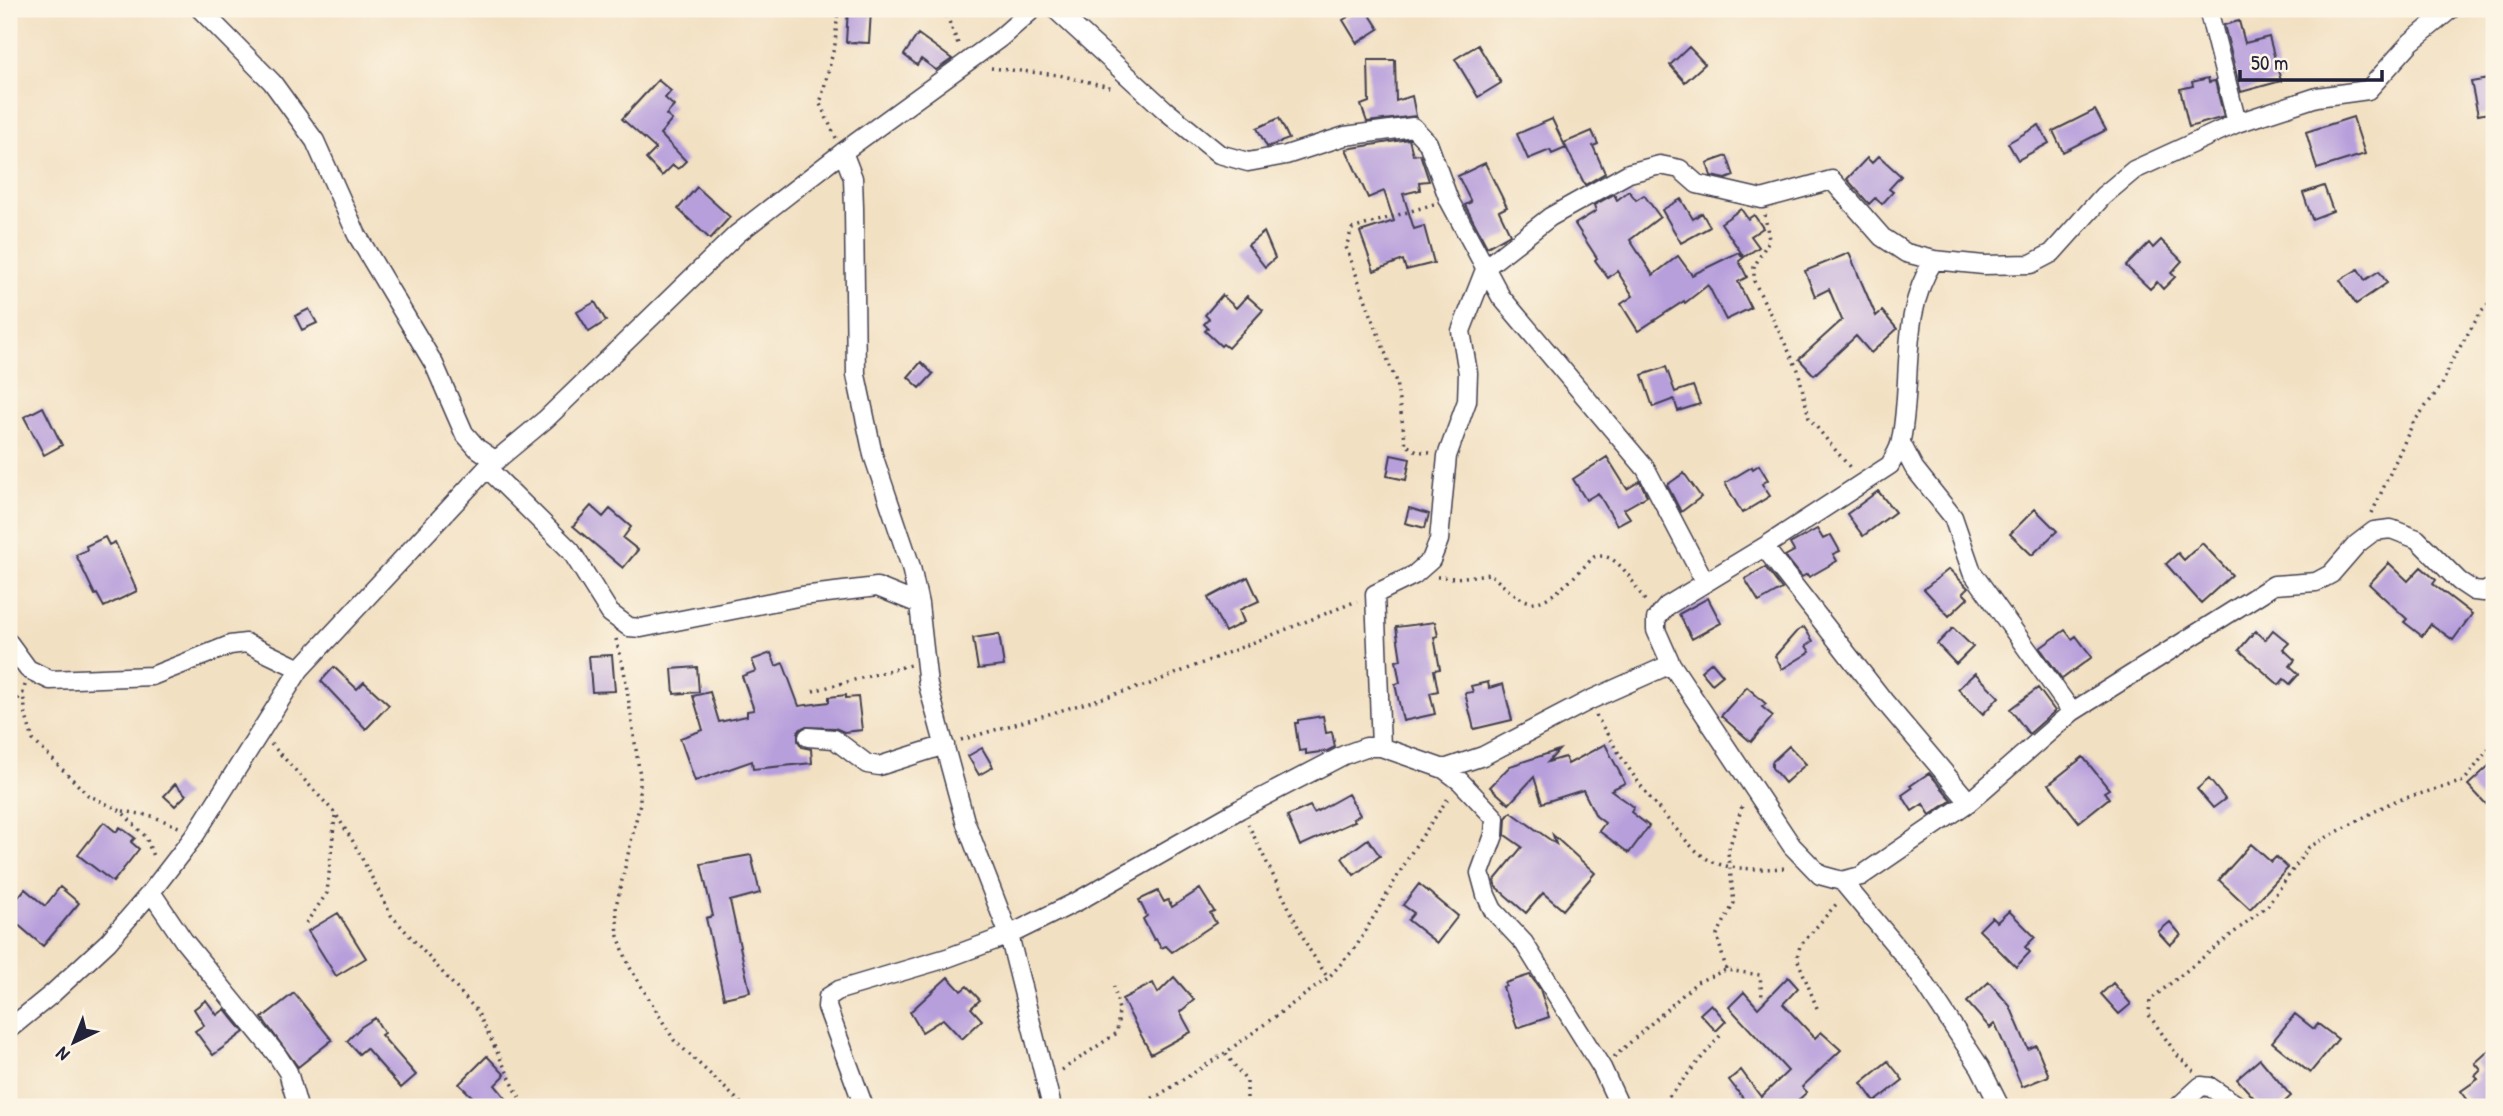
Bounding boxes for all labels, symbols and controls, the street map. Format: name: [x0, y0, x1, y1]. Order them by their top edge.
scale bar: [2240, 38, 2382, 82]
text: 50 m: [2251, 48, 2288, 77]
north arrow: [38, 1007, 108, 1078]
text: N: [50, 1041, 75, 1067]

